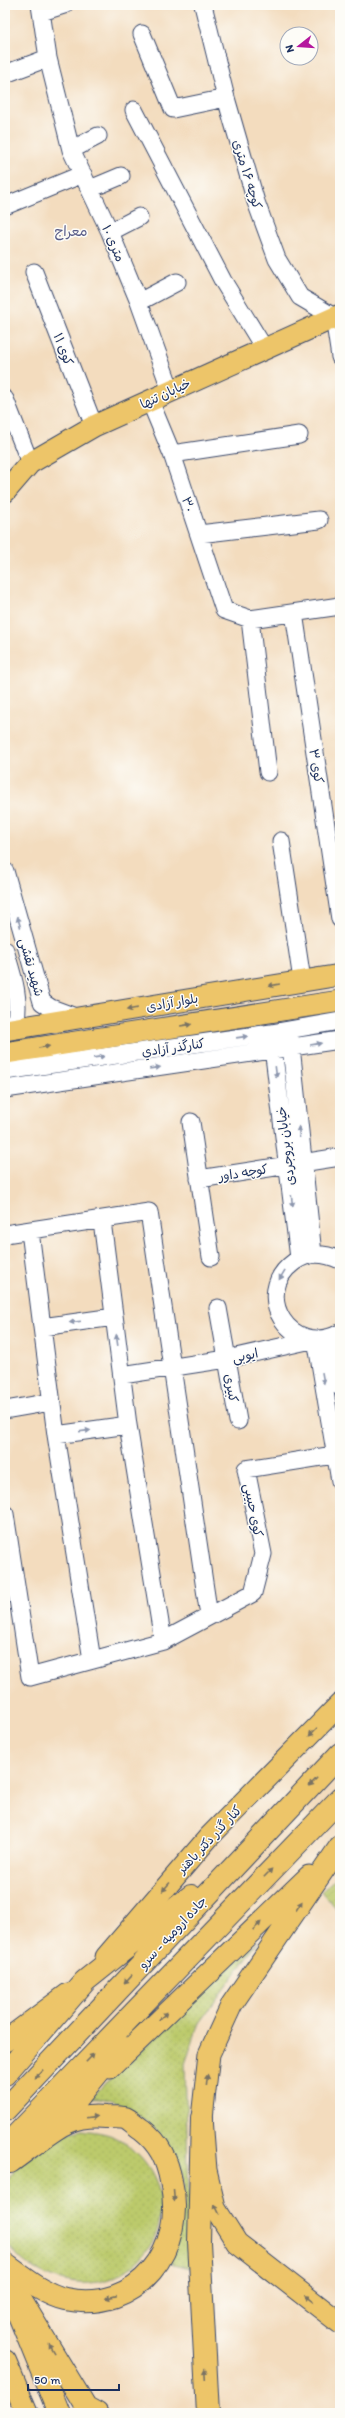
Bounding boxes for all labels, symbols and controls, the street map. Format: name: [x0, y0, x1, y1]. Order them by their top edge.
north arrow: [279, 26, 319, 66]
text: N: [283, 43, 297, 54]
street label: کوچه ۱۶ متری: [229, 138, 265, 211]
street label: ۱۰ متری: [99, 222, 128, 264]
district label: معراج: [55, 223, 87, 241]
street label: کوی ۱۱: [50, 331, 77, 368]
street label: خیابان تنها: [138, 375, 193, 413]
street label: ۳۰: [179, 495, 198, 514]
street label: کوی ۳: [305, 748, 327, 785]
one-way arrow: [16, 916, 22, 928]
street label: شهید نقشی: [14, 936, 47, 999]
one-way arrow: [268, 982, 280, 988]
street label: بلوار آزادی: [145, 991, 199, 1015]
one-way arrow: [126, 1006, 138, 1012]
one-way arrow: [180, 1022, 192, 1028]
one-way arrow: [236, 1034, 248, 1040]
street label: کنارگذر آزادي: [141, 1036, 206, 1061]
one-way arrow: [310, 1041, 322, 1047]
one-way arrow: [37, 1044, 50, 1050]
one-way arrow: [93, 1054, 105, 1060]
one-way arrow: [148, 1065, 161, 1071]
one-way arrow: [273, 1066, 279, 1078]
street label: خیابان بروجردی: [273, 1105, 299, 1186]
one-way arrow: [296, 1126, 303, 1138]
street label: کوچه داور: [216, 1161, 269, 1185]
one-way arrow: [288, 1195, 295, 1207]
one-way arrow: [278, 1270, 286, 1280]
one-way arrow: [69, 1319, 82, 1326]
one-way arrow: [114, 1334, 120, 1346]
street label: ایوبی: [231, 1345, 260, 1367]
one-way arrow: [320, 1372, 326, 1384]
street label: کبیری: [221, 1373, 241, 1404]
one-way arrow: [79, 1428, 91, 1434]
street label: کوی حبیبی: [239, 1482, 266, 1539]
one-way arrow: [308, 1727, 318, 1737]
one-way arrow: [309, 1778, 318, 1787]
street label: کنار گذر دکتر باهنر: [173, 1802, 246, 1878]
one-way arrow: [263, 1868, 273, 1878]
one-way arrow: [161, 1882, 170, 1892]
street label: جاده ارومیه - سرو: [134, 1893, 211, 1974]
one-way arrow: [295, 1900, 303, 1911]
one-way arrow: [252, 1921, 262, 1931]
one-way arrow: [123, 1974, 133, 1984]
one-way arrow: [158, 2011, 168, 2021]
one-way arrow: [85, 2053, 95, 2063]
one-way arrow: [34, 2069, 44, 2079]
one-way arrow: [203, 2074, 210, 2086]
one-way arrow: [86, 2114, 98, 2120]
one-way arrow: [171, 2190, 177, 2202]
one-way arrow: [214, 2204, 220, 2215]
one-way arrow: [105, 2294, 117, 2300]
one-way arrow: [304, 2294, 315, 2303]
one-way arrow: [47, 2342, 54, 2354]
scale bar: [28, 2366, 119, 2392]
one-way arrow: [202, 2368, 209, 2380]
text: 50 m: [34, 2373, 60, 2387]

